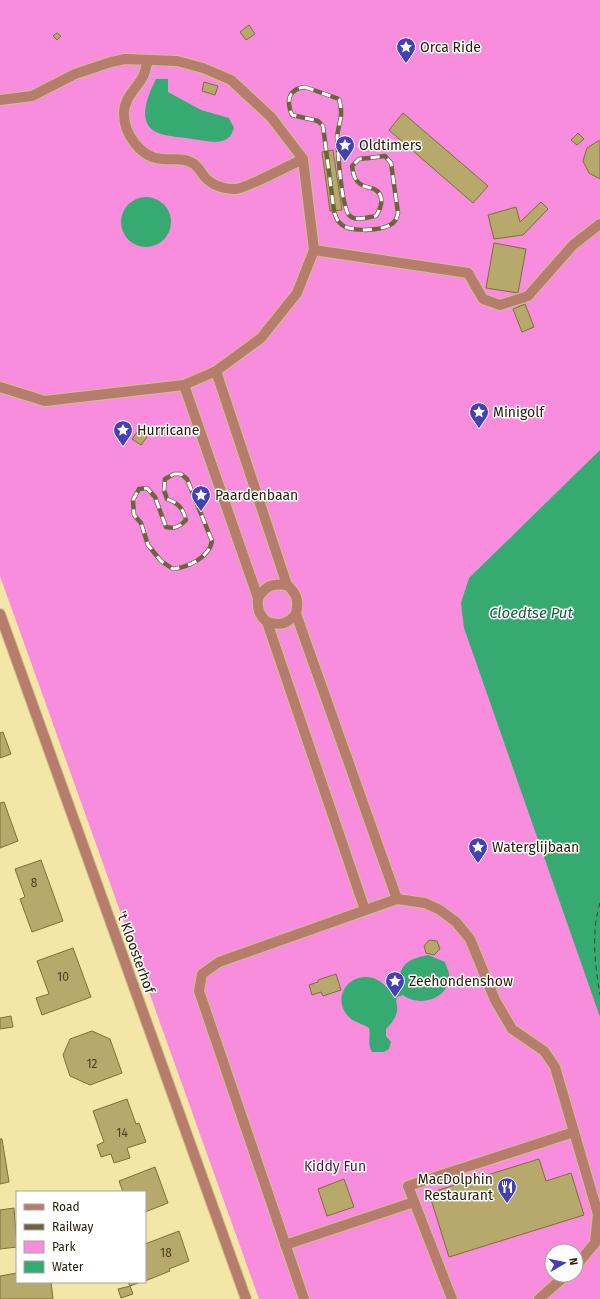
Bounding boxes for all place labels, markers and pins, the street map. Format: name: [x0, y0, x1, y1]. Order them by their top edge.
place icon: Orca Ride: [395, 36, 417, 64]
place label: Orca Ride: [420, 39, 481, 56]
place icon: Oldtimers: [334, 134, 356, 162]
place label: Oldtimers: [359, 137, 422, 154]
place icon: Minigolf: [468, 401, 490, 429]
place label: Minigolf: [493, 404, 545, 421]
place icon: Hurricane: [112, 419, 134, 447]
place label: Hurricane: [137, 422, 199, 439]
place icon: Paardenbaan: [190, 484, 212, 512]
place label: Paardenbaan: [215, 487, 298, 504]
place icon: Waterglijbaan: [467, 836, 489, 864]
place label: Waterglijbaan: [492, 839, 579, 856]
place icon: Zeehondenshow: [384, 970, 406, 998]
place label: Zeehondenshow: [409, 973, 513, 990]
place label: MacDolphin Restaurant: [418, 1171, 494, 1204]
restaurant icon: MacDolphin Restaurant: [496, 1176, 518, 1204]

